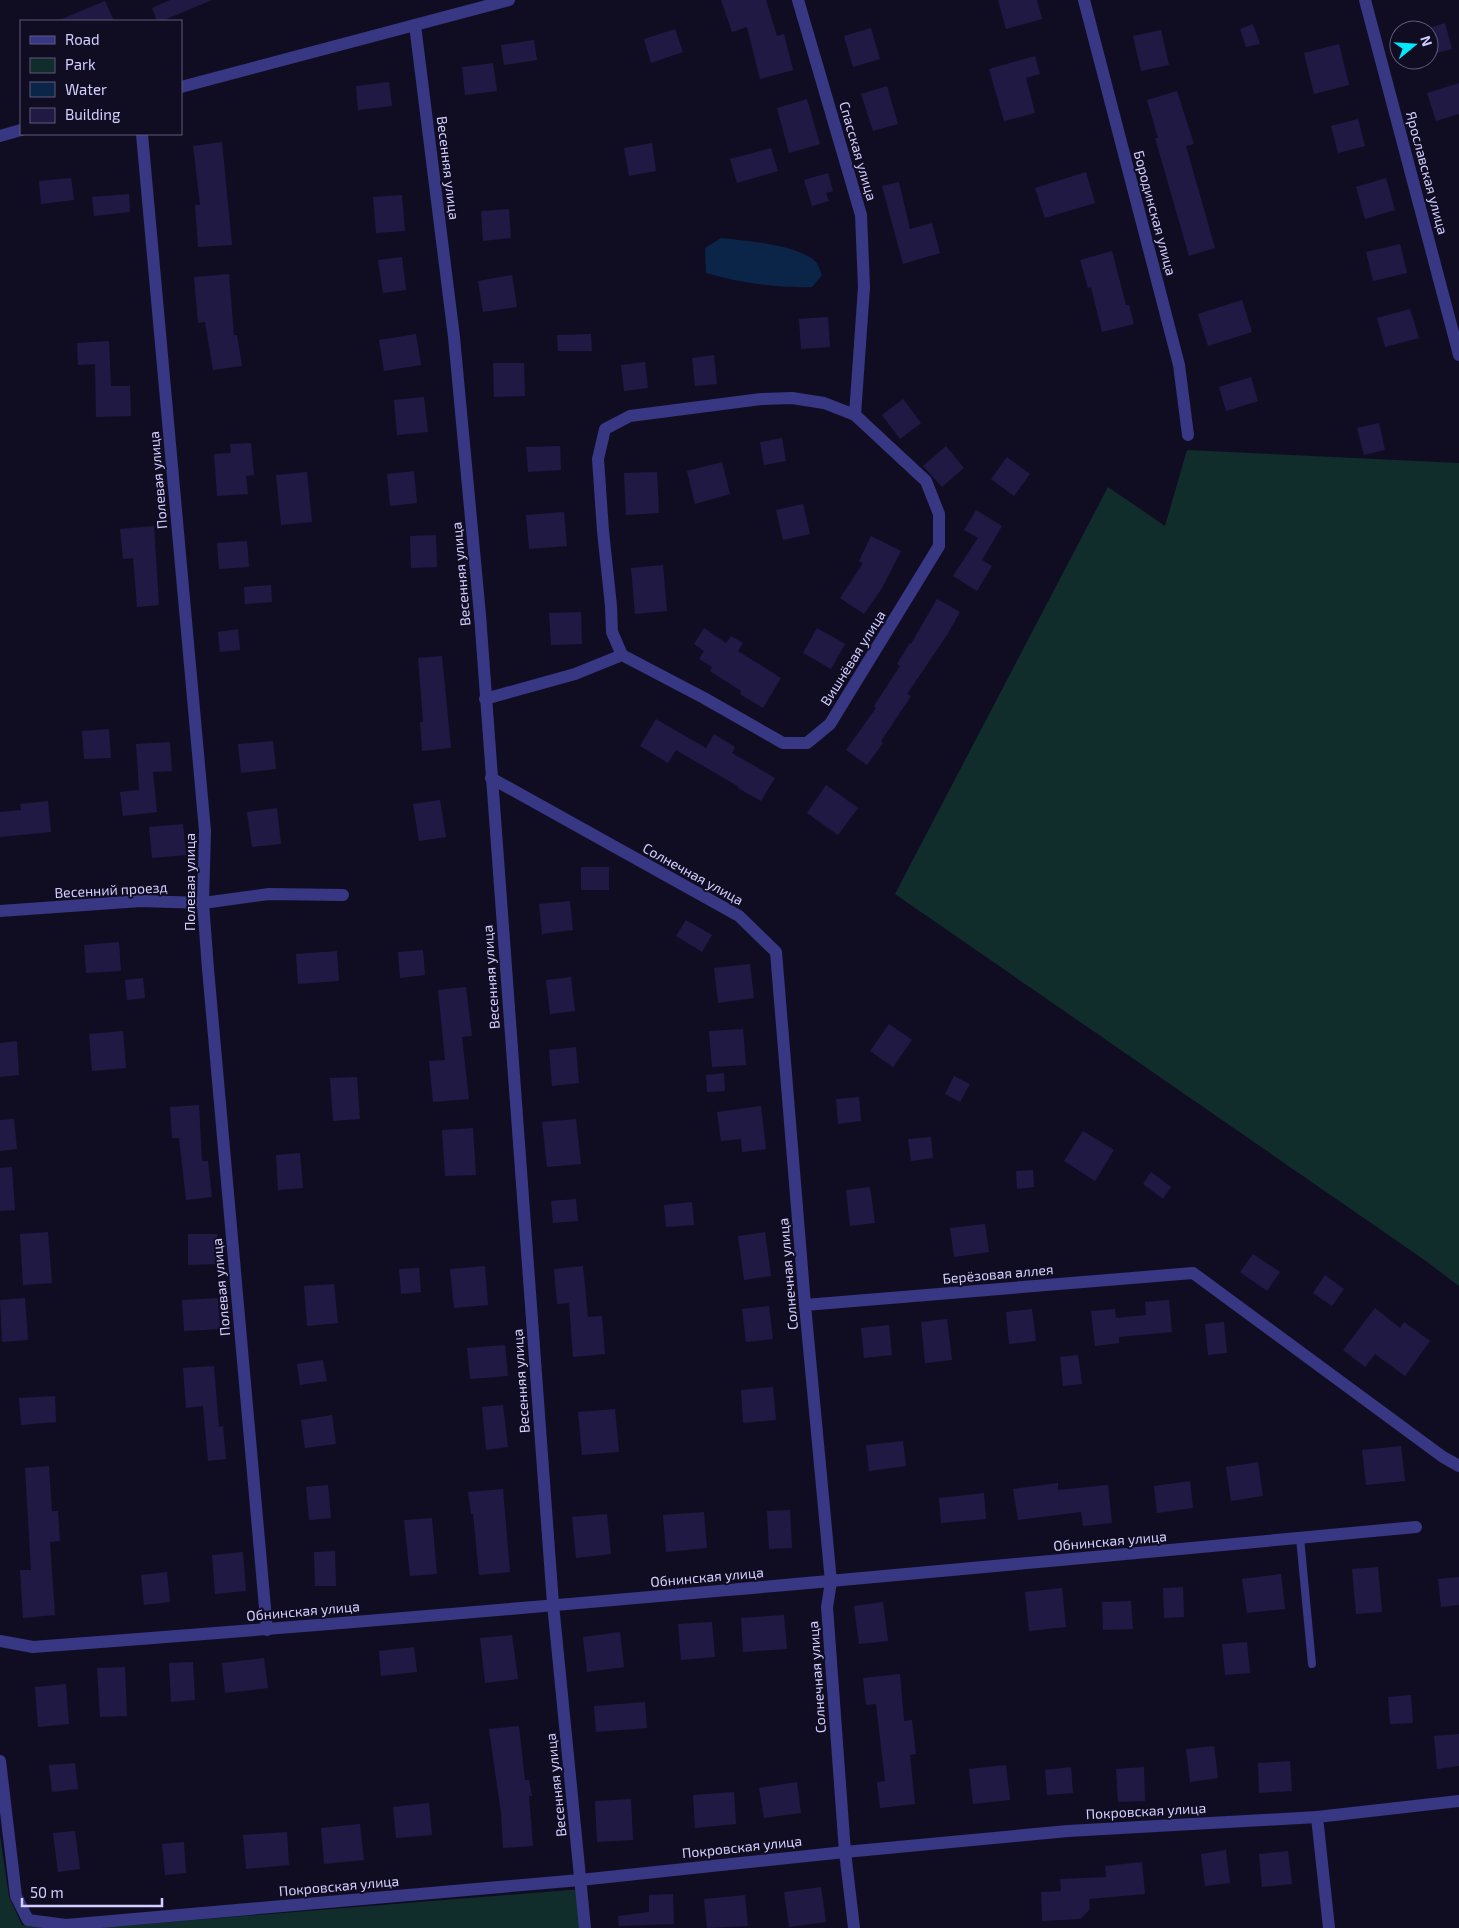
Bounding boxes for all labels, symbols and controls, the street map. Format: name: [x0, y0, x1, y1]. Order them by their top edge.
legend: [20, 20, 182, 135]
north arrow: [1389, 20, 1439, 70]
text: Road: [65, 30, 100, 48]
text: N: [1417, 33, 1436, 48]
text: Park: [65, 55, 96, 73]
text: Water: [65, 80, 107, 98]
street label: Спасская улица: [836, 99, 881, 202]
text: Building: [65, 105, 121, 123]
street label: Ярославская улица: [1403, 109, 1452, 236]
street label: Весенняя улица: [434, 115, 463, 221]
street label: Бородинская улица: [1131, 148, 1180, 277]
street label: Полевая улица: [145, 430, 170, 530]
street label: Весенняя улица: [447, 521, 474, 627]
street label: Вишнёвая улица: [816, 607, 889, 709]
street label: Полевая улица: [181, 833, 198, 931]
street label: Солнечная улица: [640, 839, 747, 908]
street label: Весенний проезд: [54, 878, 168, 901]
street label: Весенняя улица: [478, 924, 503, 1030]
street label: Солнечная улица: [774, 1217, 801, 1331]
street label: Полевая улица: [208, 1237, 233, 1337]
street label: Берёзовая аллея: [942, 1260, 1054, 1287]
street label: Весенняя улица: [508, 1328, 533, 1434]
street label: Обнинская улица: [1053, 1527, 1167, 1554]
street label: Обнинская улица: [650, 1563, 764, 1590]
street label: Обнинская улица: [246, 1597, 360, 1624]
street label: Солнечная улица: [804, 1620, 829, 1734]
street label: Весенняя улица: [542, 1732, 569, 1838]
street label: Покровская улица: [1085, 1799, 1207, 1822]
street label: Покровская улица: [681, 1832, 803, 1861]
street label: Покровская улица: [278, 1872, 400, 1899]
scale bar: [22, 1876, 162, 1908]
text: 50 m: [30, 1883, 64, 1901]

